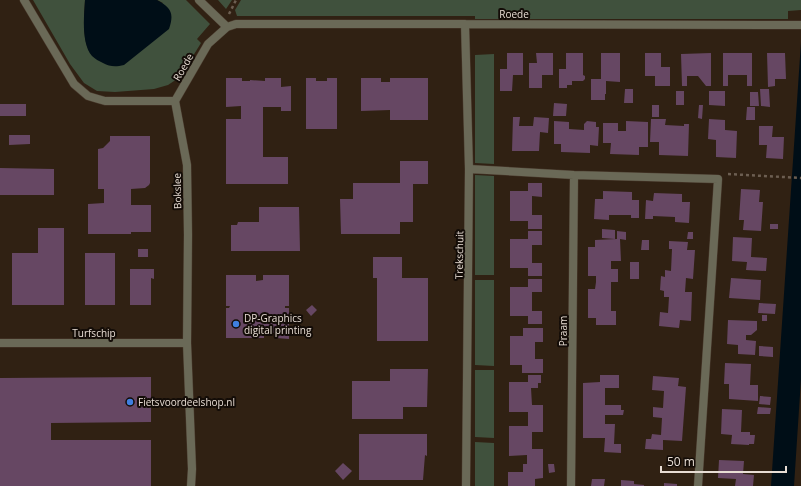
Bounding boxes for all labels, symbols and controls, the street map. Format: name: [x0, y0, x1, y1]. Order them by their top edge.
street label: Roede: [499, 7, 529, 21]
street label: Roede: [170, 50, 197, 83]
street label: Bokslee: [170, 172, 184, 209]
street label: Trekschuit: [452, 230, 466, 279]
place label: DP-Graphics digital printing: [244, 311, 312, 337]
street label: Praam: [556, 316, 570, 346]
marker: DP-Graphics digital printing: [231, 319, 241, 329]
street label: Turfschip: [72, 326, 116, 340]
place label: Fietsvoordeelshop.nl: [138, 395, 235, 409]
marker: Fietsvoordeelshop.nl: [125, 397, 135, 407]
scale bar: [661, 448, 786, 474]
text: 50 m: [667, 453, 695, 470]

